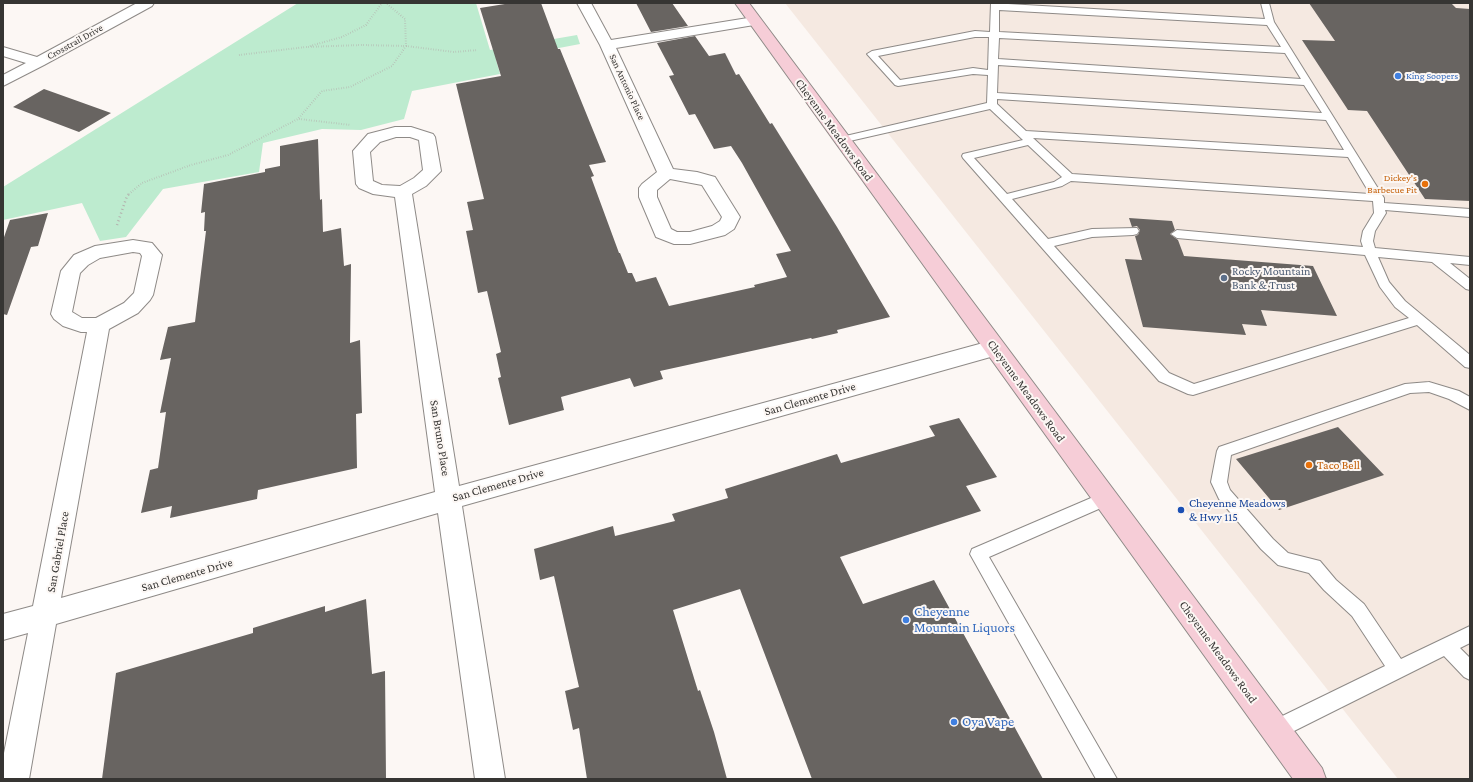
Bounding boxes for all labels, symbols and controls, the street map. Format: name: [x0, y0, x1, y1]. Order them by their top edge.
street label: Crosstrail Drive: [45, 22, 105, 62]
street label: San Antonio Place: [606, 52, 648, 122]
place label: King Soopers: [1406, 70, 1458, 82]
marker: King Soopers: [1393, 71, 1403, 81]
street label: Cheyenne Meadows Road: [792, 76, 876, 184]
place label: Dickey's Barbecue Pit: [1367, 172, 1417, 196]
marker: Dickey's Barbecue Pit: [1420, 179, 1430, 189]
place label: Rocky Mountain Bank & Trust: [1232, 264, 1310, 292]
marker: Rocky Mountain Bank & Trust: [1219, 273, 1229, 283]
street label: Cheyenne Meadows Road: [984, 337, 1068, 445]
street label: San Clemente Drive: [763, 379, 857, 419]
street label: San Bruno Place: [427, 399, 453, 477]
place label: Taco Bell: [1317, 458, 1360, 472]
marker: Taco Bell: [1304, 460, 1314, 470]
street label: San Clemente Drive: [451, 465, 545, 505]
place label: Cheyenne Meadows & Hwy 115: [1189, 496, 1285, 524]
marker: Cheyenne Meadows & Hwy 115: [1176, 505, 1186, 515]
street label: San Gabriel Place: [44, 510, 72, 594]
street label: San Clemente Drive: [140, 555, 234, 595]
street label: Cheyenne Meadows Road: [1176, 598, 1260, 706]
place label: Cheyenne Mountain Liquors: [914, 604, 1015, 636]
marker: Cheyenne Mountain Liquors: [901, 615, 911, 625]
place label: Oya Vape: [962, 714, 1014, 730]
marker: Oya Vape: [949, 717, 959, 727]

